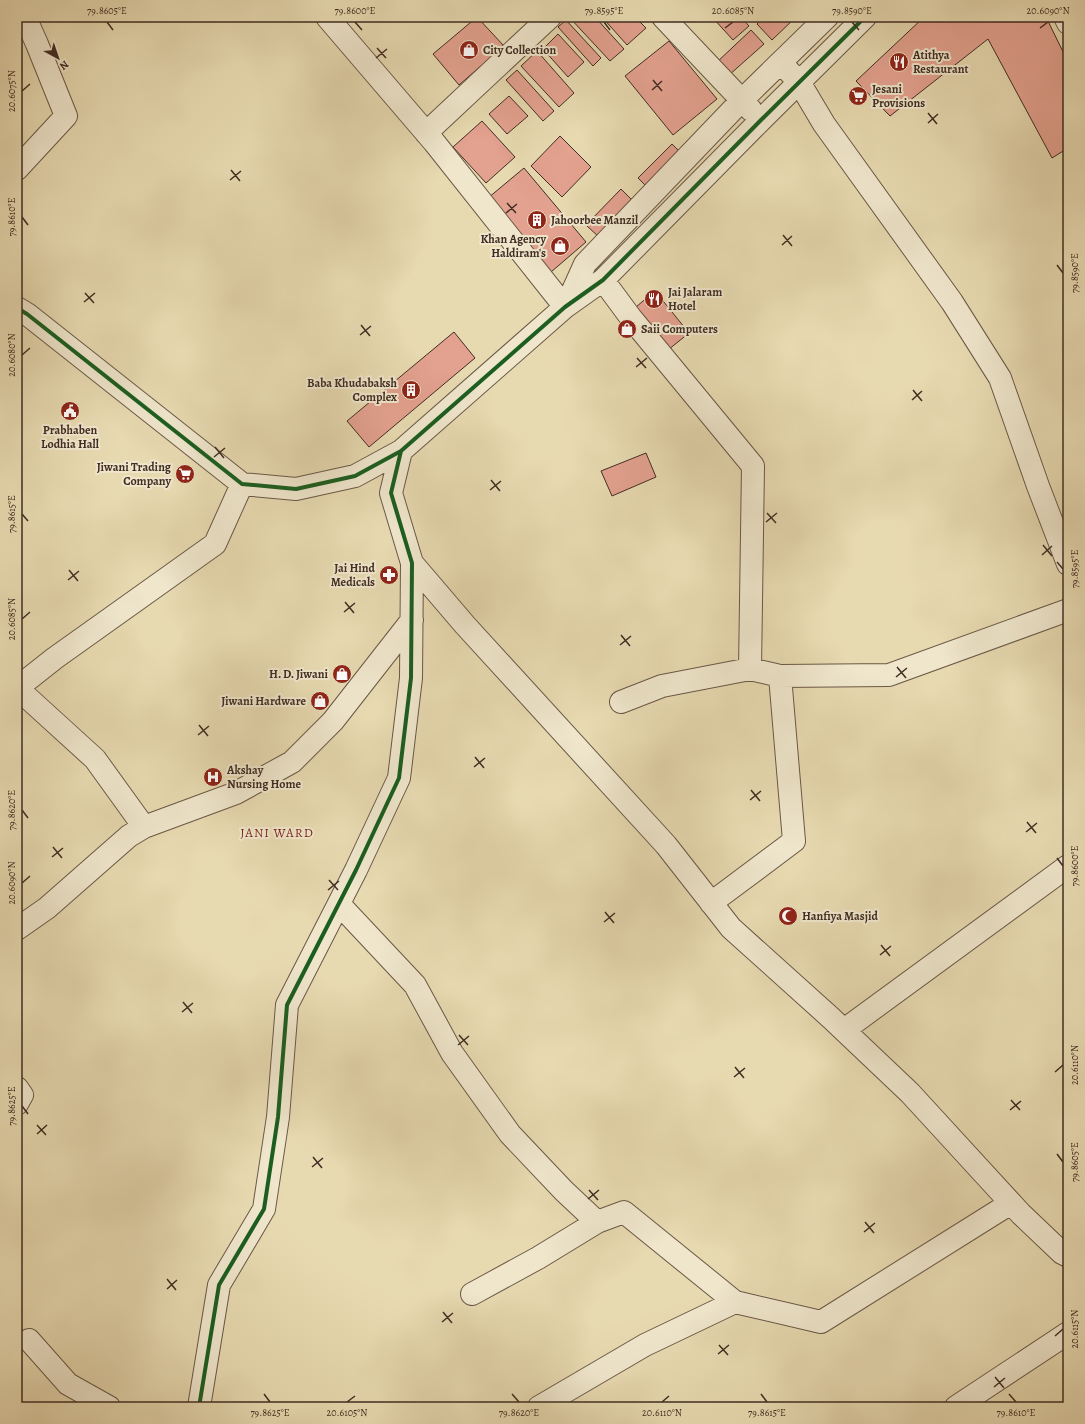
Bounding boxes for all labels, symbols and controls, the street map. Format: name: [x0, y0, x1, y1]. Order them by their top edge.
text: 79.8605°E: [87, 4, 127, 17]
text: 79.8600°E: [335, 4, 376, 17]
text: 79.8595°E: [585, 4, 623, 17]
text: 20.6085°N: [712, 4, 754, 17]
text: 79.8590°E: [832, 4, 872, 17]
text: 20.6090°N: [1026, 4, 1070, 17]
north arrow: [38, 38, 78, 78]
shop icon: City Collection: [458, 39, 480, 61]
place label: City Collection: [483, 42, 556, 58]
place label: Atithya Restaurant: [912, 47, 968, 77]
restaurant icon: Atithya Restaurant: [888, 51, 910, 73]
text: N: [56, 57, 72, 74]
text: 20.6075°N: [5, 70, 18, 112]
place label: Jesani Provisions: [872, 81, 925, 111]
supermarket icon: Jesani Provisions: [847, 85, 869, 107]
text: 79.8610°E: [5, 197, 18, 236]
building icon: Jahoorbee Manzil: [526, 209, 548, 231]
place label: Jahoorbee Manzil: [551, 212, 639, 228]
place label: Khan Agency Haldiram's: [480, 231, 546, 261]
shop icon: Khan Agency Haldiram's: [549, 235, 571, 257]
text: 79.8590°E: [1068, 253, 1081, 293]
place label: Jai Jalaram Hotel: [668, 284, 722, 314]
restaurant icon: Jai Jalaram Hotel: [643, 288, 665, 310]
shop icon: Saii Computers: [616, 318, 638, 340]
place label: Saii Computers: [641, 321, 718, 337]
text: 20.6080°N: [5, 333, 18, 377]
place label: Baba Khudabaksh Complex: [307, 375, 397, 405]
building icon: Baba Khudabaksh Complex: [400, 379, 422, 401]
public building icon: Prabhaben Lodhia Hall: [59, 400, 81, 422]
place label: Prabhaben Lodhia Hall: [41, 422, 100, 452]
place label: Jiwani Trading Company: [97, 459, 172, 489]
supermarket icon: Jiwani Trading Company: [174, 463, 196, 485]
text: 79.8615°E: [5, 495, 18, 533]
text: 79.8595°E: [1068, 550, 1081, 588]
place label: Jai Hind Medicals: [331, 560, 376, 590]
pharmacy icon: Jai Hind Medicals: [378, 564, 400, 586]
text: 20.6085°N: [5, 598, 18, 640]
shop icon: H. D. Jiwani: [331, 663, 353, 685]
place label: H. D. Jiwani: [269, 666, 328, 682]
shop icon: Jiwani Hardware: [309, 690, 331, 712]
place label: Jiwani Hardware: [221, 693, 306, 709]
place label: Akshay Nursing Home: [226, 762, 301, 792]
hospital icon: Akshay Nursing Home: [202, 766, 224, 788]
text: 79.8620°E: [5, 790, 18, 830]
district label: JANI WARD: [240, 824, 314, 841]
text: 79.8600°E: [1068, 845, 1081, 886]
text: 20.6090°N: [5, 861, 18, 905]
mosque icon: Hanfiya Masjid: [777, 905, 799, 927]
place label: Hanfiya Masjid: [802, 908, 878, 924]
text: 20.6110°N: [1068, 1045, 1081, 1085]
text: 79.8625°E: [5, 1086, 18, 1126]
text: 79.8605°E: [1068, 1142, 1081, 1182]
text: 20.6115°N: [1068, 1309, 1081, 1349]
text: 79.8625°E: [250, 1406, 290, 1419]
text: 20.6105°N: [326, 1406, 368, 1419]
text: 79.8620°E: [499, 1406, 539, 1419]
text: 20.6110°N: [642, 1406, 682, 1419]
text: 79.8615°E: [748, 1406, 786, 1419]
text: 79.8610°E: [997, 1406, 1036, 1419]

